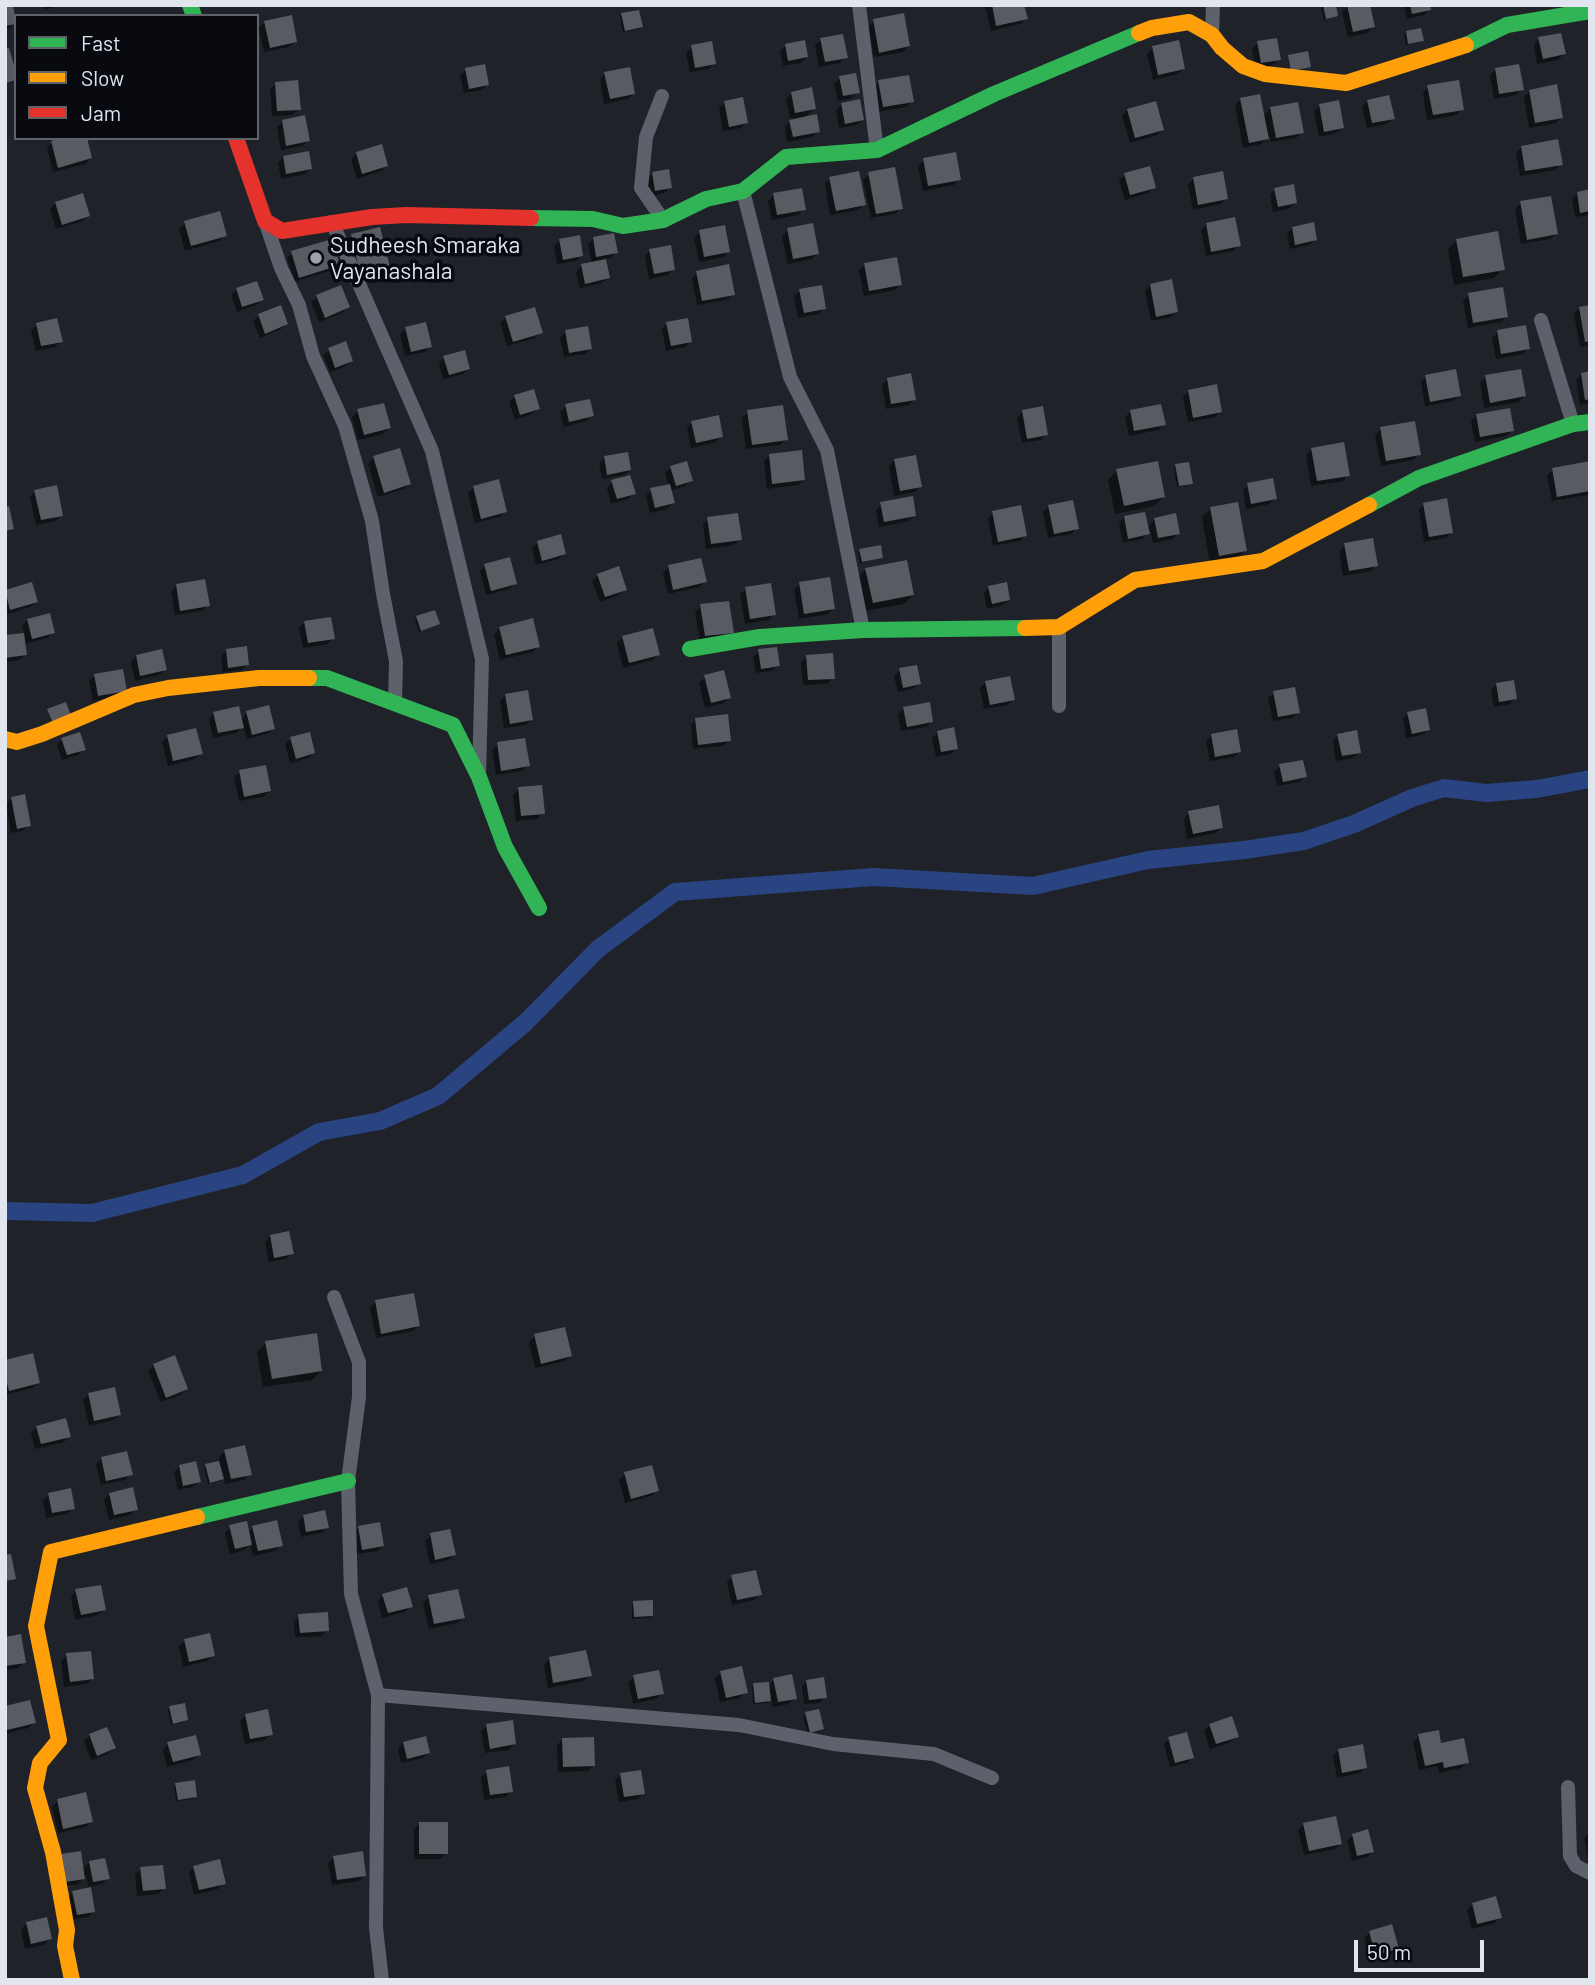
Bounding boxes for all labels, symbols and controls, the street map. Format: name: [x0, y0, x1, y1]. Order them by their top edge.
legend: [14, 14, 259, 140]
text: Fast: [81, 30, 121, 55]
text: Slow: [81, 65, 124, 90]
text: Jam: [81, 100, 121, 125]
place label: Sudheesh Smaraka Vayanashala: [330, 231, 520, 285]
marker: Sudheesh Smaraka Vayanashala: [308, 250, 324, 266]
scale bar: [1357, 1926, 1486, 1970]
text: 50 m: [1367, 1939, 1411, 1964]

